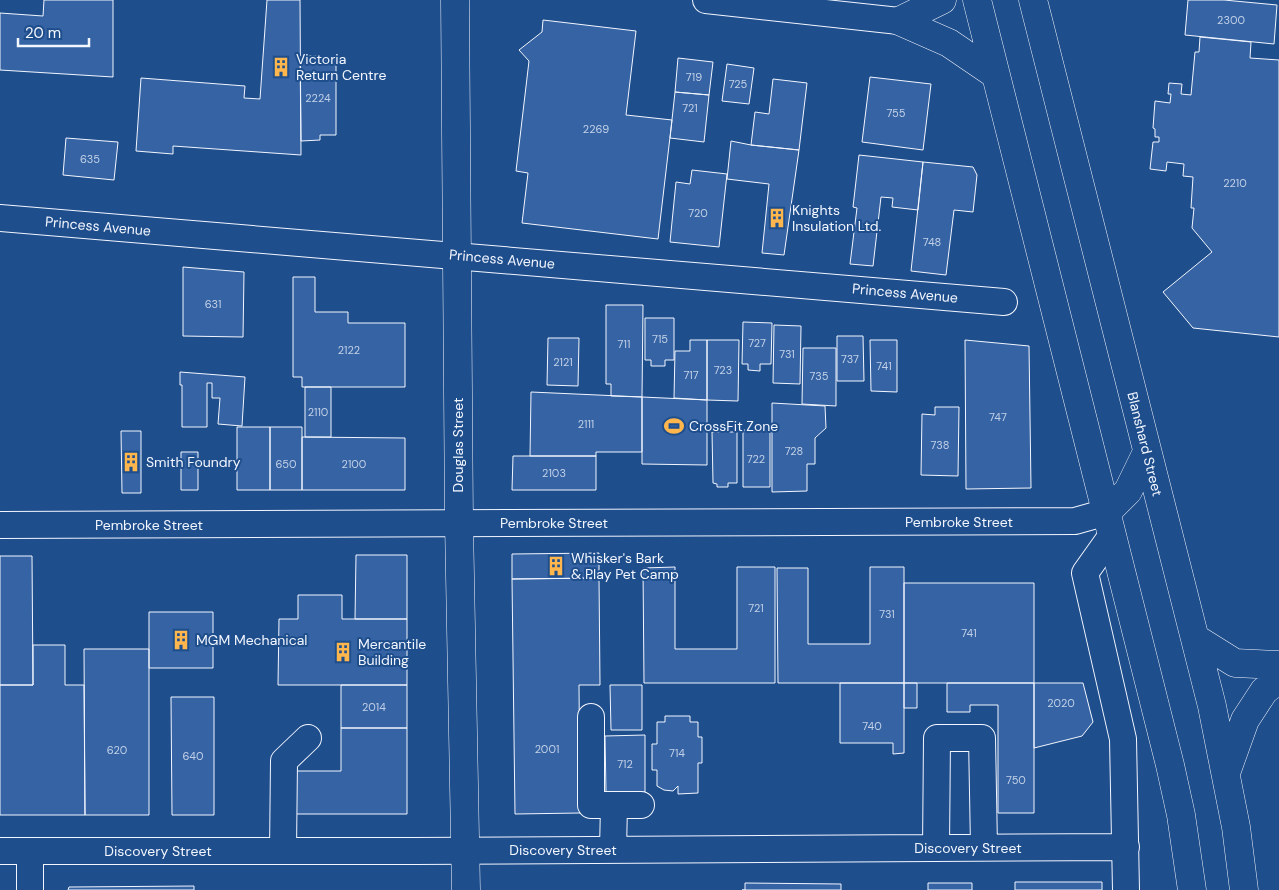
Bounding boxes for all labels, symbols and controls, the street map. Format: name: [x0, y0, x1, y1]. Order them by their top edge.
house number: 2300: [1217, 13, 1245, 27]
scale bar: [18, 15, 89, 47]
text: 20 m: [25, 23, 61, 43]
place label: Victoria Return Centre: [296, 50, 386, 84]
building icon: Victoria Return Centre: [270, 56, 292, 78]
house number: 719: [686, 70, 702, 84]
house number: 725: [729, 77, 748, 91]
house number: 2224: [305, 91, 331, 105]
house number: 721: [682, 101, 698, 115]
house number: 755: [887, 106, 906, 120]
house number: 2269: [583, 122, 609, 136]
house number: 635: [80, 152, 100, 166]
house number: 2210: [1223, 176, 1247, 190]
place label: Knights Insulation Ltd.: [792, 201, 882, 235]
house number: 720: [688, 206, 708, 220]
building icon: Knights Insulation Ltd.: [766, 207, 788, 229]
street label: Princess Avenue: [44, 212, 152, 240]
house number: 748: [923, 235, 941, 249]
street label: Princess Avenue: [448, 245, 556, 273]
street label: Princess Avenue: [851, 279, 959, 307]
house number: 631: [205, 297, 221, 311]
house number: 715: [652, 332, 668, 346]
house number: 727: [748, 336, 766, 350]
house number: 711: [618, 337, 630, 351]
house number: 2122: [338, 343, 360, 357]
house number: 731: [779, 347, 795, 361]
house number: 737: [841, 352, 859, 366]
house number: 2121: [553, 355, 573, 369]
house number: 741: [876, 359, 892, 373]
house number: 723: [714, 363, 732, 377]
house number: 717: [683, 368, 699, 382]
house number: 735: [810, 369, 829, 383]
street label: Blanshard Street: [1123, 390, 1167, 498]
street label: Douglas Street: [449, 398, 467, 492]
house number: 2110: [308, 405, 328, 419]
house number: 747: [989, 410, 1007, 424]
sports icon: CrossFit Zone: [663, 415, 685, 437]
house number: 2111: [578, 417, 594, 431]
place label: CrossFit Zone: [689, 417, 778, 435]
house number: 738: [931, 438, 949, 452]
house number: 728: [785, 444, 803, 458]
building icon: Smith Foundry: [120, 451, 142, 473]
house number: 722: [747, 452, 765, 466]
place label: Smith Foundry: [146, 453, 241, 471]
house number: 650: [276, 457, 296, 471]
house number: 2100: [342, 457, 366, 471]
house number: 2103: [542, 466, 566, 480]
street label: Pembroke Street: [905, 513, 1013, 531]
street label: Pembroke Street: [500, 514, 608, 532]
street label: Pembroke Street: [95, 516, 203, 534]
place label: Whisker's Bark & Play Pet Camp: [571, 549, 679, 583]
building icon: Whisker's Bark & Play Pet Camp: [545, 555, 567, 577]
house number: 721: [748, 601, 764, 615]
house number: 731: [879, 607, 895, 621]
house number: 741: [961, 626, 977, 640]
building icon: MGM Mechanical: [170, 629, 192, 651]
place label: MGM Mechanical: [196, 631, 307, 649]
place label: Mercantile Building: [358, 635, 426, 669]
building icon: Mercantile Building: [332, 641, 354, 663]
house number: 2020: [1047, 696, 1075, 710]
house number: 2014: [362, 700, 386, 714]
house number: 740: [862, 719, 882, 733]
house number: 2001: [535, 742, 559, 756]
house number: 620: [107, 743, 127, 757]
house number: 714: [669, 746, 685, 760]
house number: 640: [182, 749, 204, 763]
house number: 712: [617, 757, 633, 771]
house number: 750: [1006, 773, 1026, 787]
street label: Discovery Street: [914, 839, 1022, 857]
street label: Discovery Street: [509, 841, 617, 859]
street label: Discovery Street: [104, 842, 212, 860]

